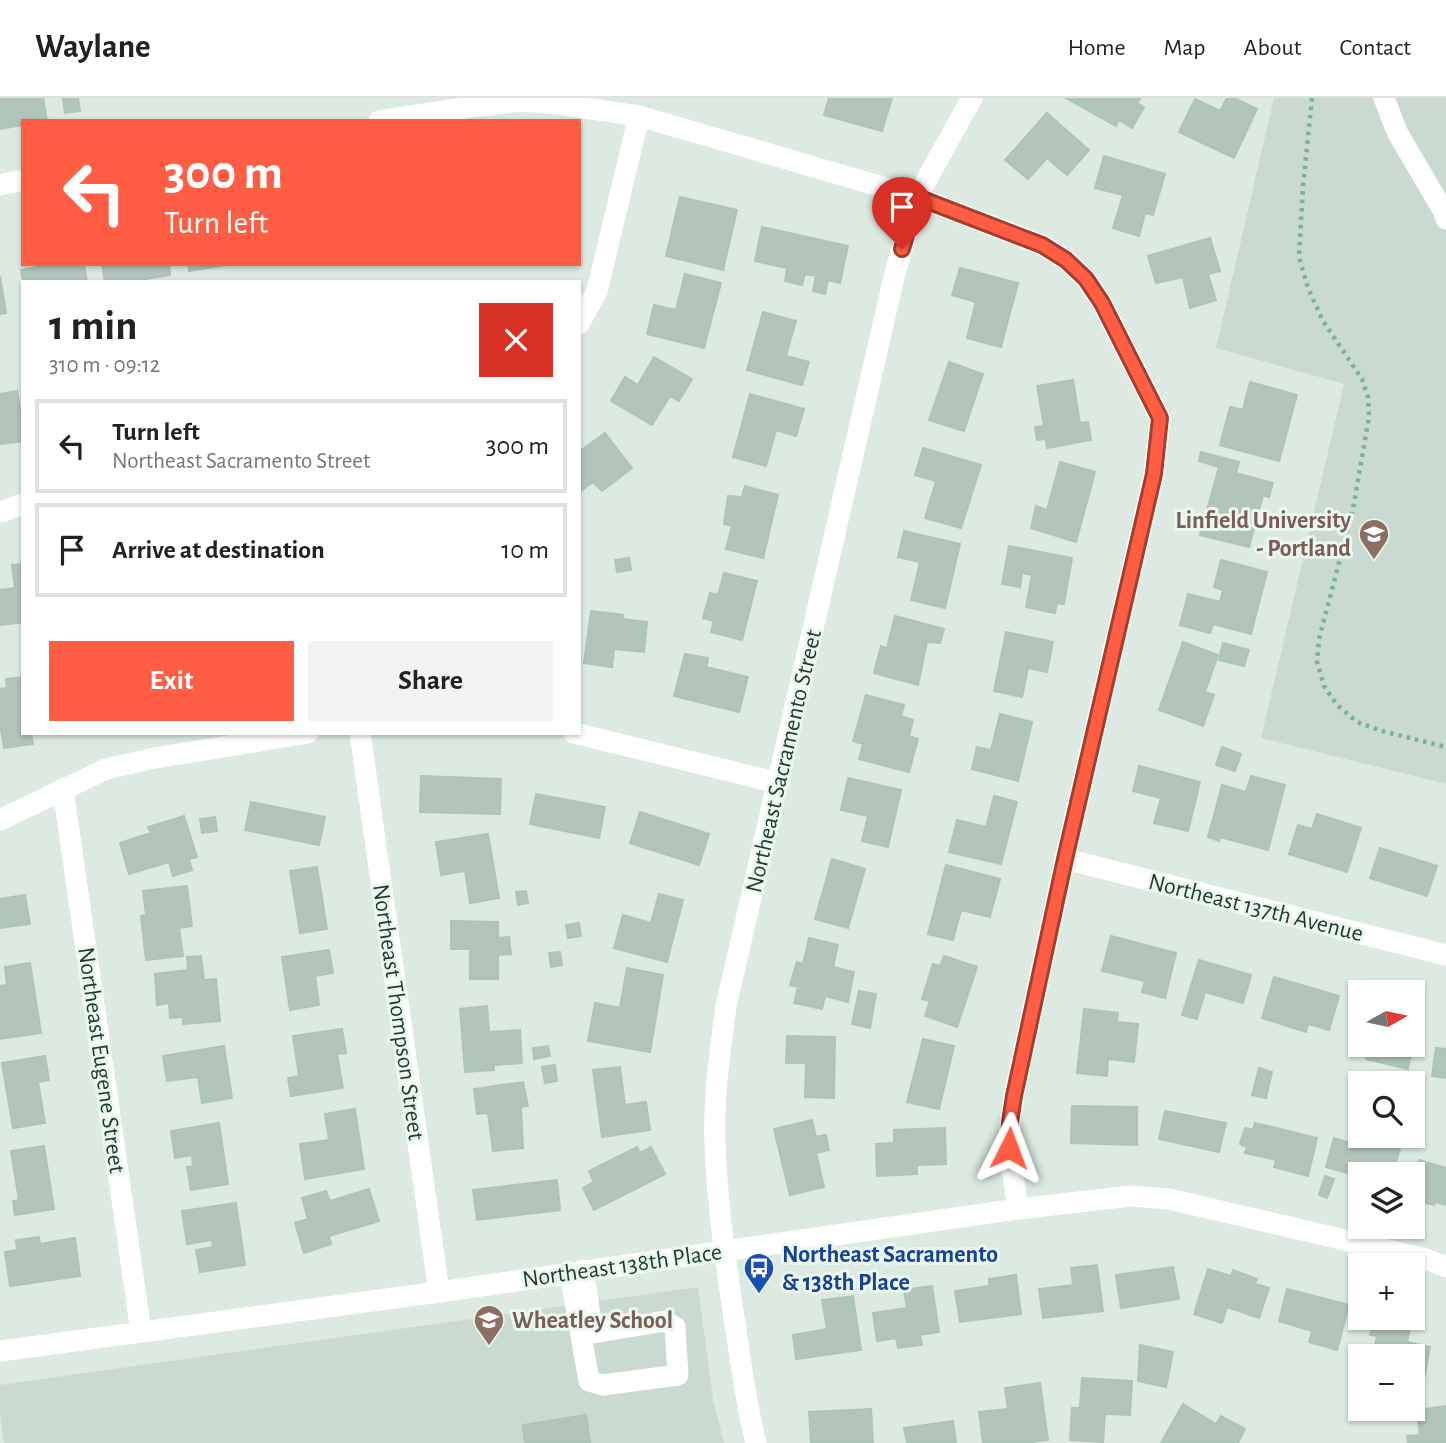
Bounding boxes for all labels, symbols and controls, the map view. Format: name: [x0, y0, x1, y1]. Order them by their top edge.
text: Waylane: [35, 31, 151, 64]
text: Home: [1068, 36, 1126, 60]
text: Map: [1164, 36, 1206, 60]
text: About: [1244, 36, 1301, 60]
text: Contact: [1339, 36, 1411, 60]
icon: left: [49, 147, 140, 238]
text: 300 m: [164, 149, 283, 198]
pin: [872, 177, 932, 249]
icon: arrive: [883, 188, 921, 226]
text: Turn left: [164, 207, 268, 239]
button: close: [479, 303, 553, 377]
text: 1 min: [49, 305, 138, 347]
text: 310 m · 09:12: [49, 354, 160, 377]
text: Turn left: [112, 419, 200, 445]
icon: left: [53, 427, 91, 465]
text: 300 m: [486, 433, 549, 459]
text: Northeast Sacramento Street: [112, 450, 370, 473]
place label: Linfield University - Portland: [1175, 509, 1351, 561]
school or university icon: Linfield University - Portland: [1357, 517, 1391, 561]
icon: arrive: [53, 531, 91, 569]
text: Arrive at destination: [112, 537, 325, 563]
text: 10 m: [501, 537, 549, 563]
street label: Northeast Sacramento Street: [742, 627, 826, 895]
button: Exit: [49, 641, 294, 721]
button: Share: [308, 641, 553, 721]
street label: Northeast 137th Avenue: [1146, 870, 1365, 946]
street label: Northeast Thompson Street: [368, 883, 428, 1142]
street label: Northeast Eugene Street: [73, 946, 129, 1175]
north arrow: [1348, 980, 1424, 1057]
map controls: [1348, 980, 1425, 1421]
button: search: [1348, 1071, 1425, 1148]
position arrow: [972, 1111, 1046, 1185]
button: layers: [1348, 1162, 1425, 1239]
street label: Northeast 138th Place: [521, 1240, 724, 1292]
place label: Northeast Sacramento & 138th Place: [782, 1243, 998, 1295]
bus stop icon: Northeast Sacramento & 138th Place: [742, 1251, 776, 1295]
button: +: [1348, 1253, 1425, 1330]
school or university icon: Wheatley School: [472, 1303, 506, 1347]
place label: Wheatley School: [512, 1309, 673, 1333]
button: −: [1348, 1344, 1425, 1421]

